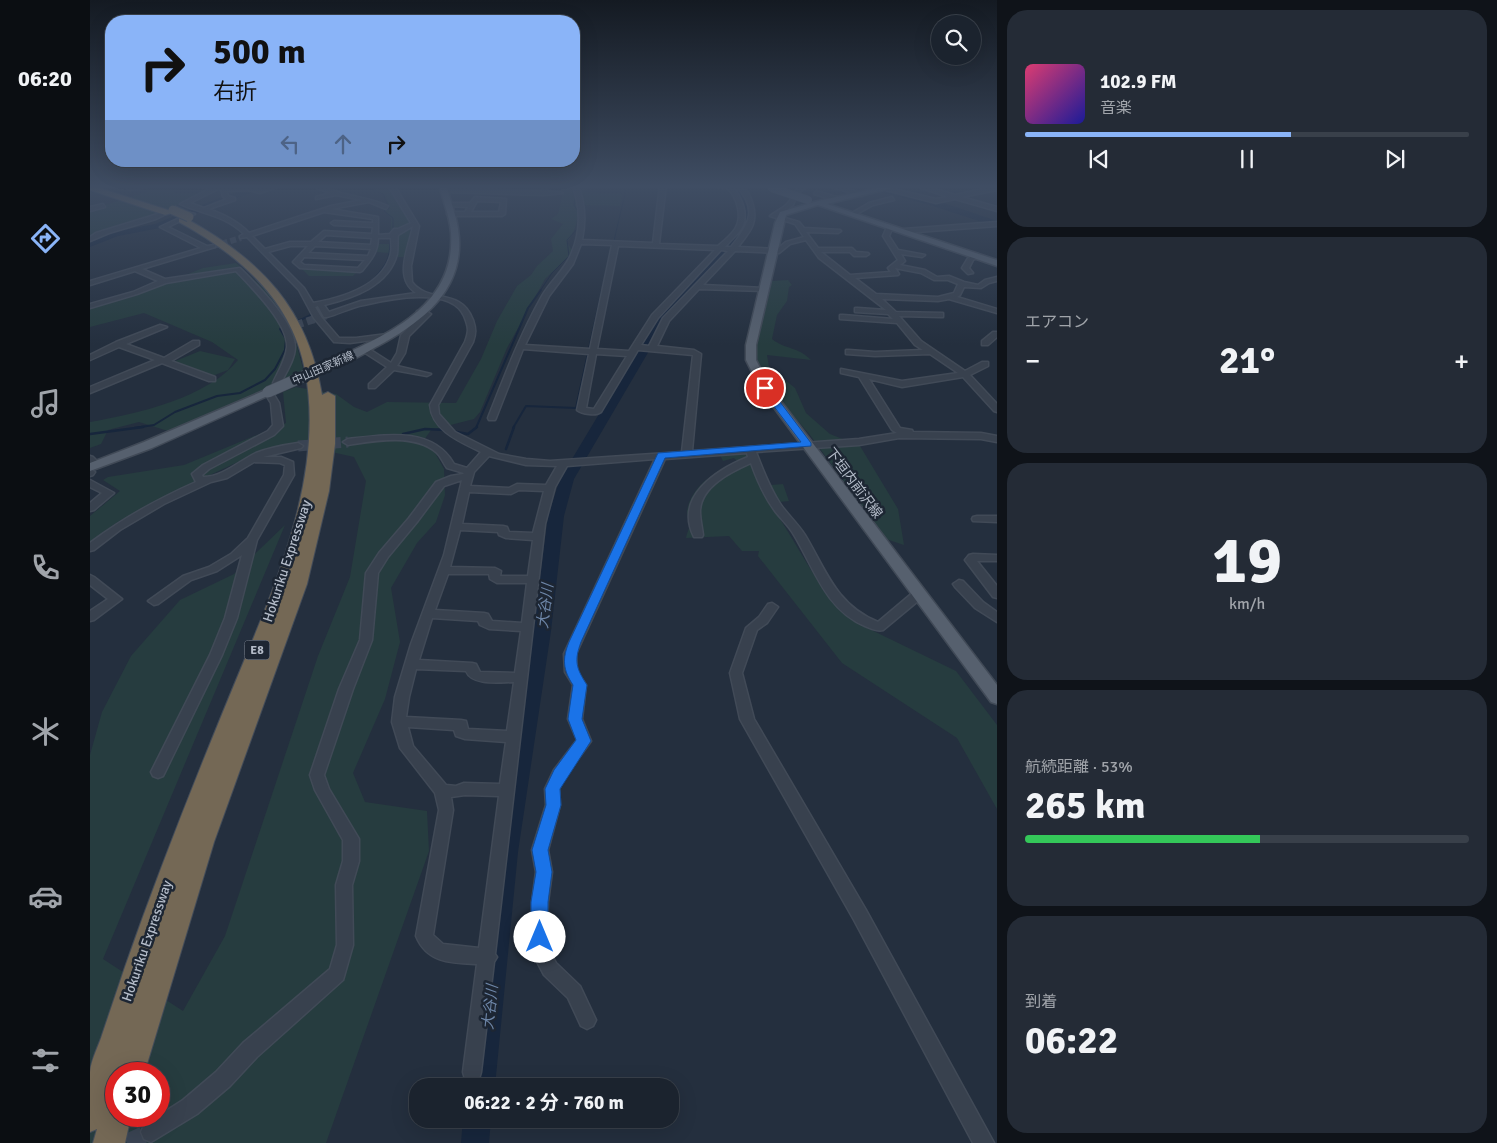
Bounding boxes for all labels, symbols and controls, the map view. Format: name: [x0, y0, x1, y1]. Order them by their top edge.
map controls: [931, 15, 981, 65]
button: search: [931, 15, 981, 65]
text: 500 m: [213, 30, 306, 73]
icon: right: [130, 35, 195, 100]
text: 06:20: [18, 65, 72, 92]
text: 102.9 FM: [1100, 70, 1177, 94]
text: 右折: [213, 78, 257, 105]
text: 音楽: [1100, 98, 1132, 118]
icon: left: [276, 130, 304, 158]
icon: ahead: [329, 130, 357, 158]
icon: right: [382, 130, 410, 158]
icon: previous: [1085, 145, 1113, 173]
icon: pause: [1233, 145, 1261, 173]
icon: next: [1381, 145, 1409, 173]
icon: directions: [28, 221, 63, 256]
text: エアコン: [1025, 312, 1089, 332]
text: 21°: [1219, 337, 1275, 384]
text: −: [1025, 344, 1040, 378]
text: +: [1454, 344, 1469, 378]
street label: 中山田家新線: [290, 349, 356, 387]
pin: [744, 367, 786, 409]
icon: arrive: [751, 374, 779, 402]
icon: music: [28, 386, 63, 421]
street label: 下垣内前沢線: [822, 444, 886, 522]
street label: Hokuriku Expressway: [259, 497, 315, 624]
text: 19: [1212, 521, 1282, 601]
icon: phone: [28, 550, 63, 585]
water label: 大谷川: [533, 581, 557, 629]
text: km/h: [1229, 594, 1265, 614]
road number: E8: [244, 640, 270, 660]
icon: climate: [28, 714, 63, 749]
text: 航続距離 · 53%: [1025, 757, 1133, 777]
text: 265 km: [1025, 782, 1146, 829]
street label: Hokuriku Expressway: [118, 878, 176, 1004]
icon: car: [28, 879, 63, 914]
position arrow: [513, 910, 565, 962]
water label: 大谷川: [479, 982, 502, 1030]
text: 到着: [1025, 992, 1057, 1012]
text: 06:22: [1025, 1017, 1118, 1064]
icon: filters: [28, 1043, 63, 1078]
speed limit sign: 30: [105, 1062, 170, 1127]
text: 06:22 · 2 分 · 760 m: [464, 1091, 624, 1115]

